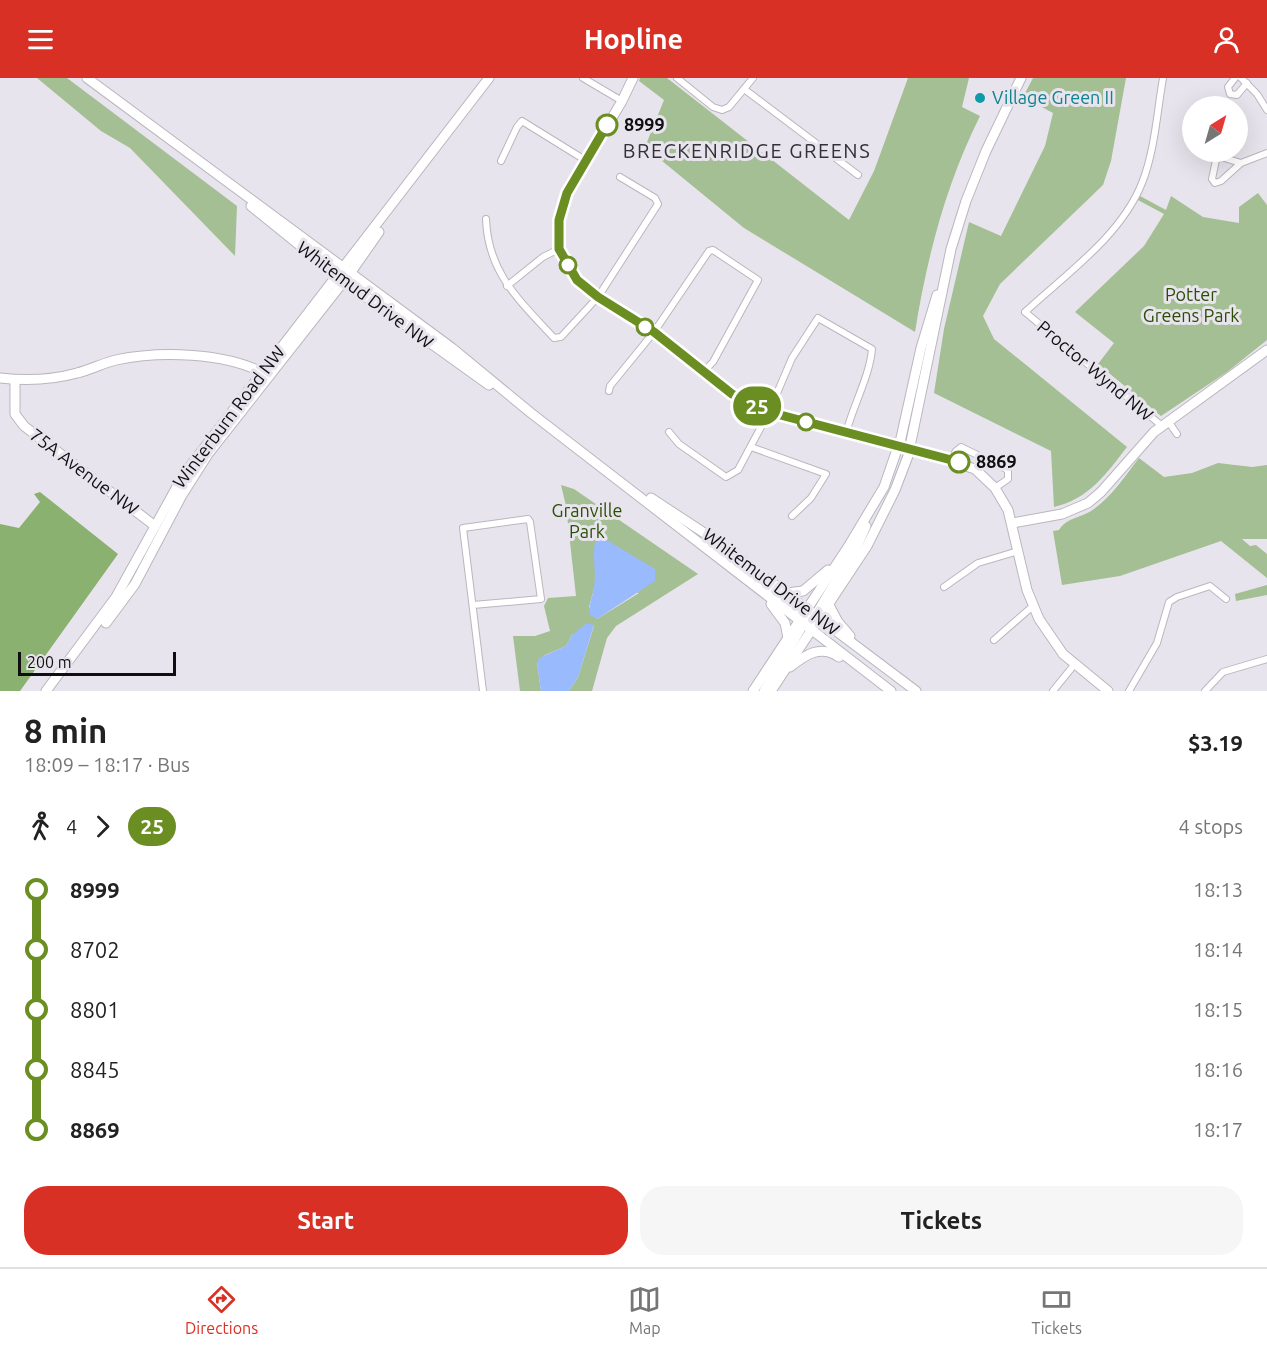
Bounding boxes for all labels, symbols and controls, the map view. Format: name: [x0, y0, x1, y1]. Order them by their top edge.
icon: menu: [24, 23, 57, 56]
icon: person: [1210, 23, 1243, 56]
text: Hopline: [584, 24, 683, 54]
place label: Village Green II: [992, 87, 1114, 107]
marker: Village Green II: [973, 91, 987, 105]
north arrow: [1182, 96, 1248, 162]
map controls: [1182, 96, 1248, 162]
marker: 8999: [596, 114, 618, 136]
place label: 8999: [624, 114, 665, 134]
district label: BRECKENRIDGE GREENS: [623, 139, 871, 162]
street label: Whitemud Drive NW: [294, 237, 438, 352]
unlabelled marker: [559, 256, 577, 274]
park label: Potter Greens Park: [1143, 284, 1239, 325]
street label: Proctor Wynd NW: [1034, 316, 1158, 425]
unlabelled marker: [636, 318, 654, 336]
street label: Winterburn Road NW: [168, 341, 288, 491]
line badge: 25: [730, 386, 784, 426]
text: 25: [745, 394, 769, 418]
unlabelled marker: [797, 413, 815, 431]
street label: 75A Avenue NW: [27, 424, 143, 519]
marker: 8869: [948, 451, 970, 473]
place label: 8869: [976, 451, 1017, 471]
park label: Granville Park: [552, 500, 622, 541]
street label: Whitemud Drive NW: [700, 524, 844, 639]
scale bar: [18, 649, 176, 676]
text: 200 m: [27, 653, 72, 671]
text: 8 min: [24, 712, 107, 749]
text: $3.19: [1188, 730, 1243, 755]
text: 18:09 – 18:17 · Bus: [24, 753, 190, 776]
icon: walk: [24, 810, 57, 843]
icon: forward: [86, 810, 119, 843]
text: 25: [140, 814, 164, 838]
text: 4: [66, 815, 77, 838]
text: 4 stops: [1179, 815, 1243, 838]
text: 8999: [70, 877, 120, 902]
text: 18:13: [1193, 878, 1243, 901]
text: 8702: [70, 937, 120, 962]
text: 18:14: [1193, 938, 1243, 961]
text: 8801: [70, 997, 120, 1022]
text: 18:15: [1193, 998, 1243, 1021]
text: 8845: [70, 1057, 120, 1082]
text: 18:16: [1193, 1058, 1243, 1081]
text: 8869: [70, 1117, 120, 1142]
text: 18:17: [1193, 1118, 1243, 1141]
button: Start: [24, 1186, 628, 1255]
button: Tickets: [640, 1186, 1243, 1255]
tab: Directions: [185, 1283, 258, 1337]
tab: Map: [628, 1283, 661, 1337]
tab: Tickets: [1031, 1283, 1082, 1337]

